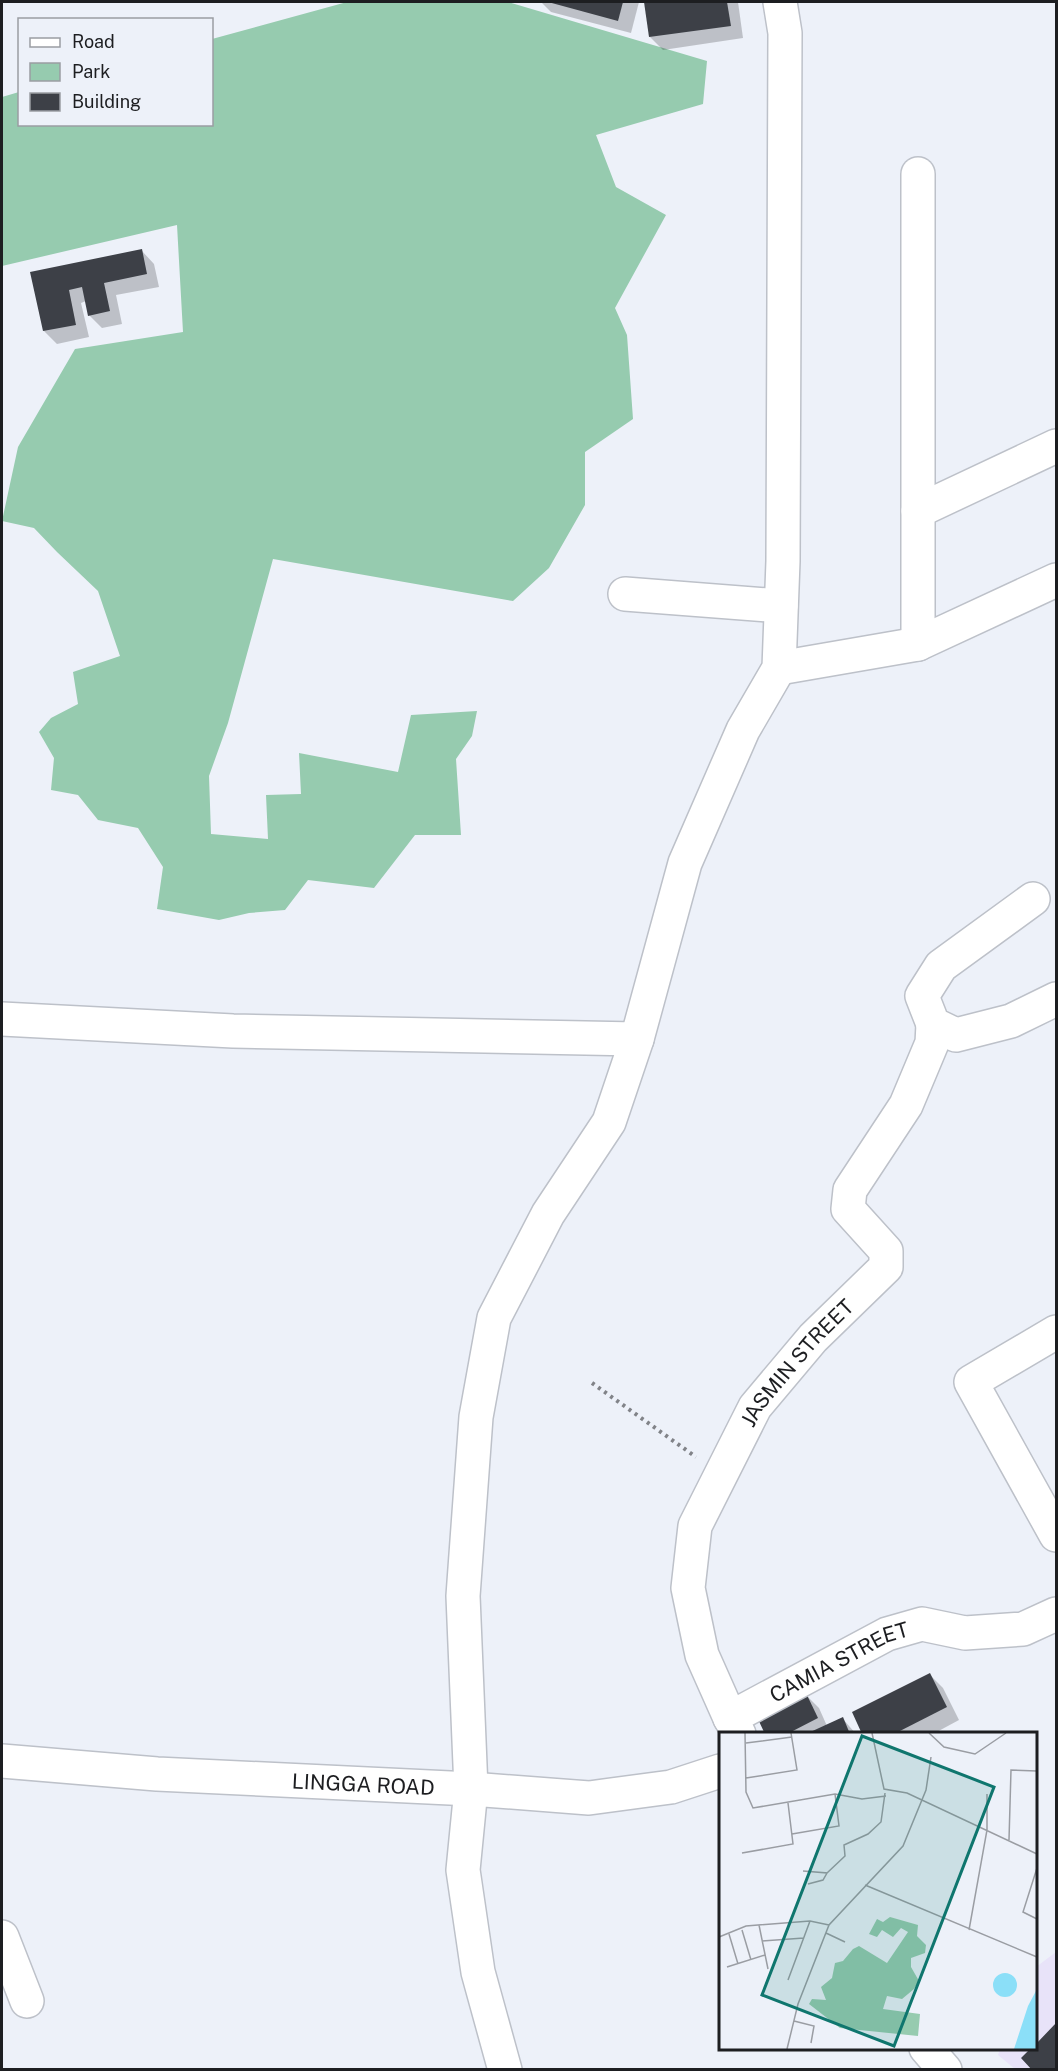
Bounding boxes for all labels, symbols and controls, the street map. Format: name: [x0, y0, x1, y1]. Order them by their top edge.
legend: [18, 18, 213, 126]
text: Road: [72, 31, 115, 52]
text: Park: [72, 61, 110, 82]
text: Building: [72, 91, 141, 112]
street label: JASMIN STREET: [735, 1294, 858, 1430]
street label: CAMIA STREET: [765, 1616, 911, 1707]
inset map: [719, 1732, 1037, 2050]
street label: LINGGA ROAD: [291, 1768, 435, 1800]

